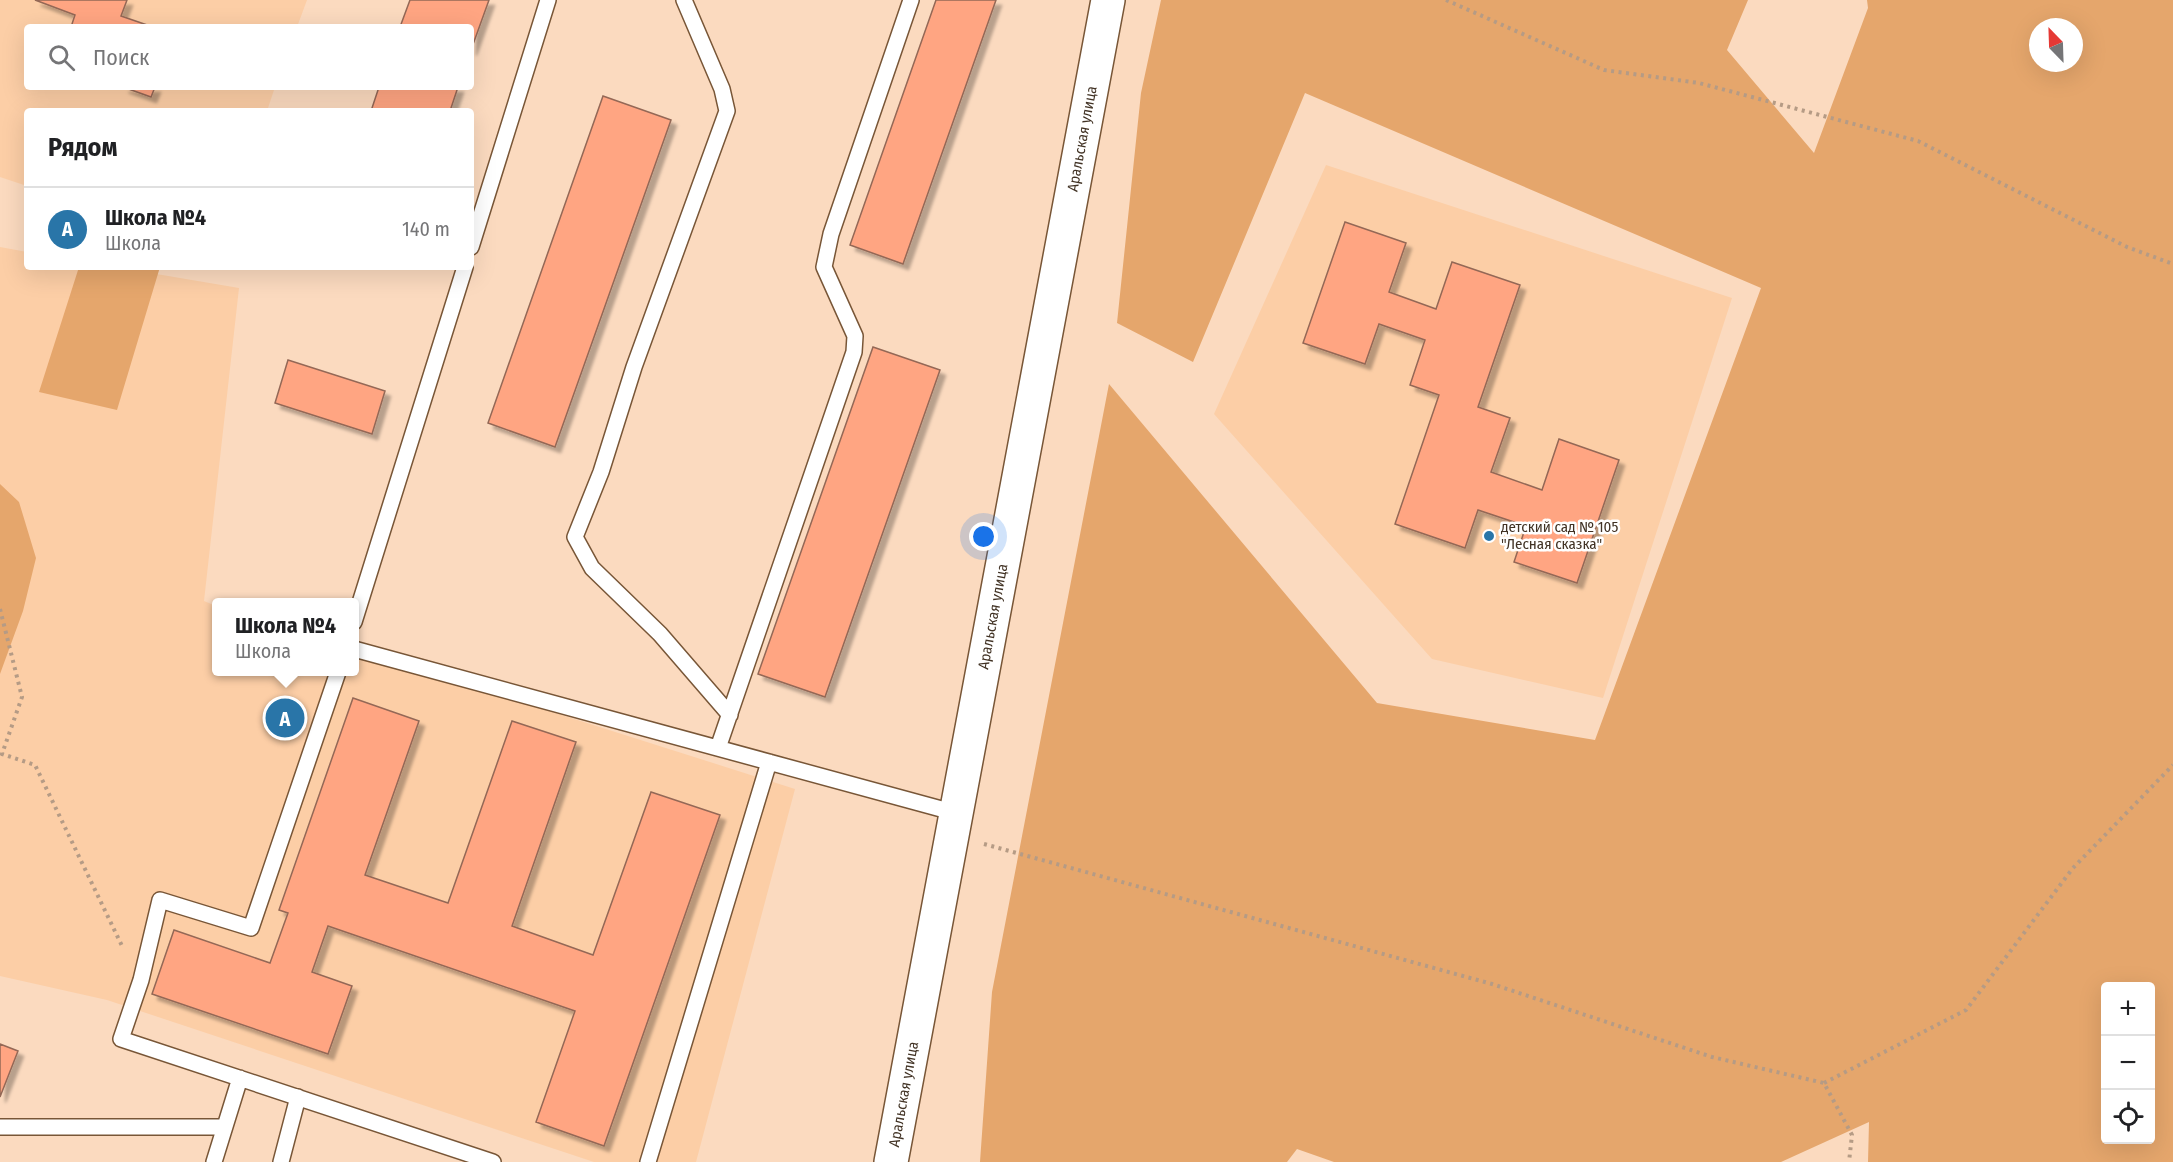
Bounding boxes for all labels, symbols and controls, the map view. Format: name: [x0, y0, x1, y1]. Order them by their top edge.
north arrow: [2029, 18, 2083, 72]
search box: [24, 24, 474, 90]
icon: search: [45, 41, 78, 74]
text: Поиск: [93, 44, 149, 71]
street label: Аральская улица: [1063, 84, 1101, 193]
text: Рядом: [48, 132, 117, 163]
text: Школа №4: [105, 204, 206, 231]
text: A: [62, 217, 73, 241]
text: 140 m: [402, 217, 450, 241]
text: Школа: [105, 231, 161, 255]
place label: детский сад № 105 "Лесная сказка": [1501, 518, 1618, 553]
your location: [969, 522, 998, 551]
marker: детский сад № 105 "Лесная сказка": [1482, 529, 1496, 543]
street label: Аральская улица: [974, 562, 1012, 671]
popup: [212, 598, 359, 676]
text: Школа №4: [235, 612, 336, 639]
text: Школа: [235, 639, 291, 663]
pin: A: [266, 696, 304, 740]
map controls: [2101, 982, 2155, 1144]
button: +: [2101, 982, 2155, 1036]
button: −: [2101, 1036, 2155, 1090]
street label: Аральская улица: [885, 1040, 922, 1148]
button: locate: [2101, 1090, 2155, 1144]

